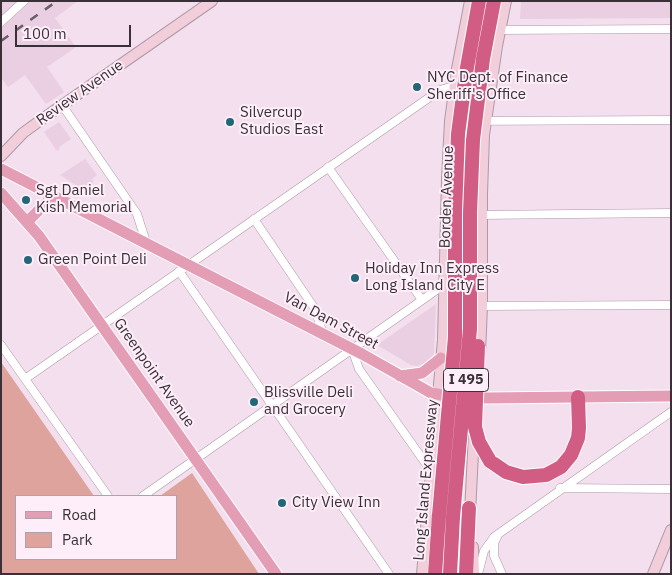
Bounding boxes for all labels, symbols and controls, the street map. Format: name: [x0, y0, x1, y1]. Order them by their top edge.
scale bar: [18, 15, 134, 47]
text: 100 m: [23, 24, 67, 43]
street label: Review Avenue: [33, 56, 127, 130]
place label: NYC Dept. of Finance Sheriff's Office: [427, 69, 568, 104]
marker: NYC Dept. of Finance Sheriff's Office: [411, 81, 423, 93]
place label: Silvercup Studios East: [240, 104, 323, 139]
marker: Silvercup Studios East: [224, 116, 236, 128]
street label: Borden Avenue: [436, 145, 458, 249]
place label: Sgt Daniel Kish Memorial: [36, 182, 132, 217]
marker: Sgt Daniel Kish Memorial: [20, 194, 32, 206]
place label: Green Point Deli: [38, 251, 147, 269]
marker: Green Point Deli: [22, 254, 34, 266]
place label: Holiday Inn Express Long Island City E: [365, 260, 499, 295]
marker: Holiday Inn Express Long Island City E: [349, 272, 361, 284]
street label: Van Dam Street: [281, 288, 381, 354]
street label: Greenpoint Avenue: [110, 315, 198, 431]
road number: I 495: [444, 368, 488, 392]
place label: Blissville Deli and Grocery: [264, 384, 353, 419]
marker: Blissville Deli and Grocery: [248, 396, 260, 408]
street label: Long Island Expressway: [410, 399, 442, 561]
place label: City View Inn: [292, 494, 380, 512]
legend: [15, 495, 178, 560]
marker: City View Inn: [276, 497, 288, 509]
text: Road: [62, 505, 97, 524]
text: Park: [62, 530, 92, 549]

